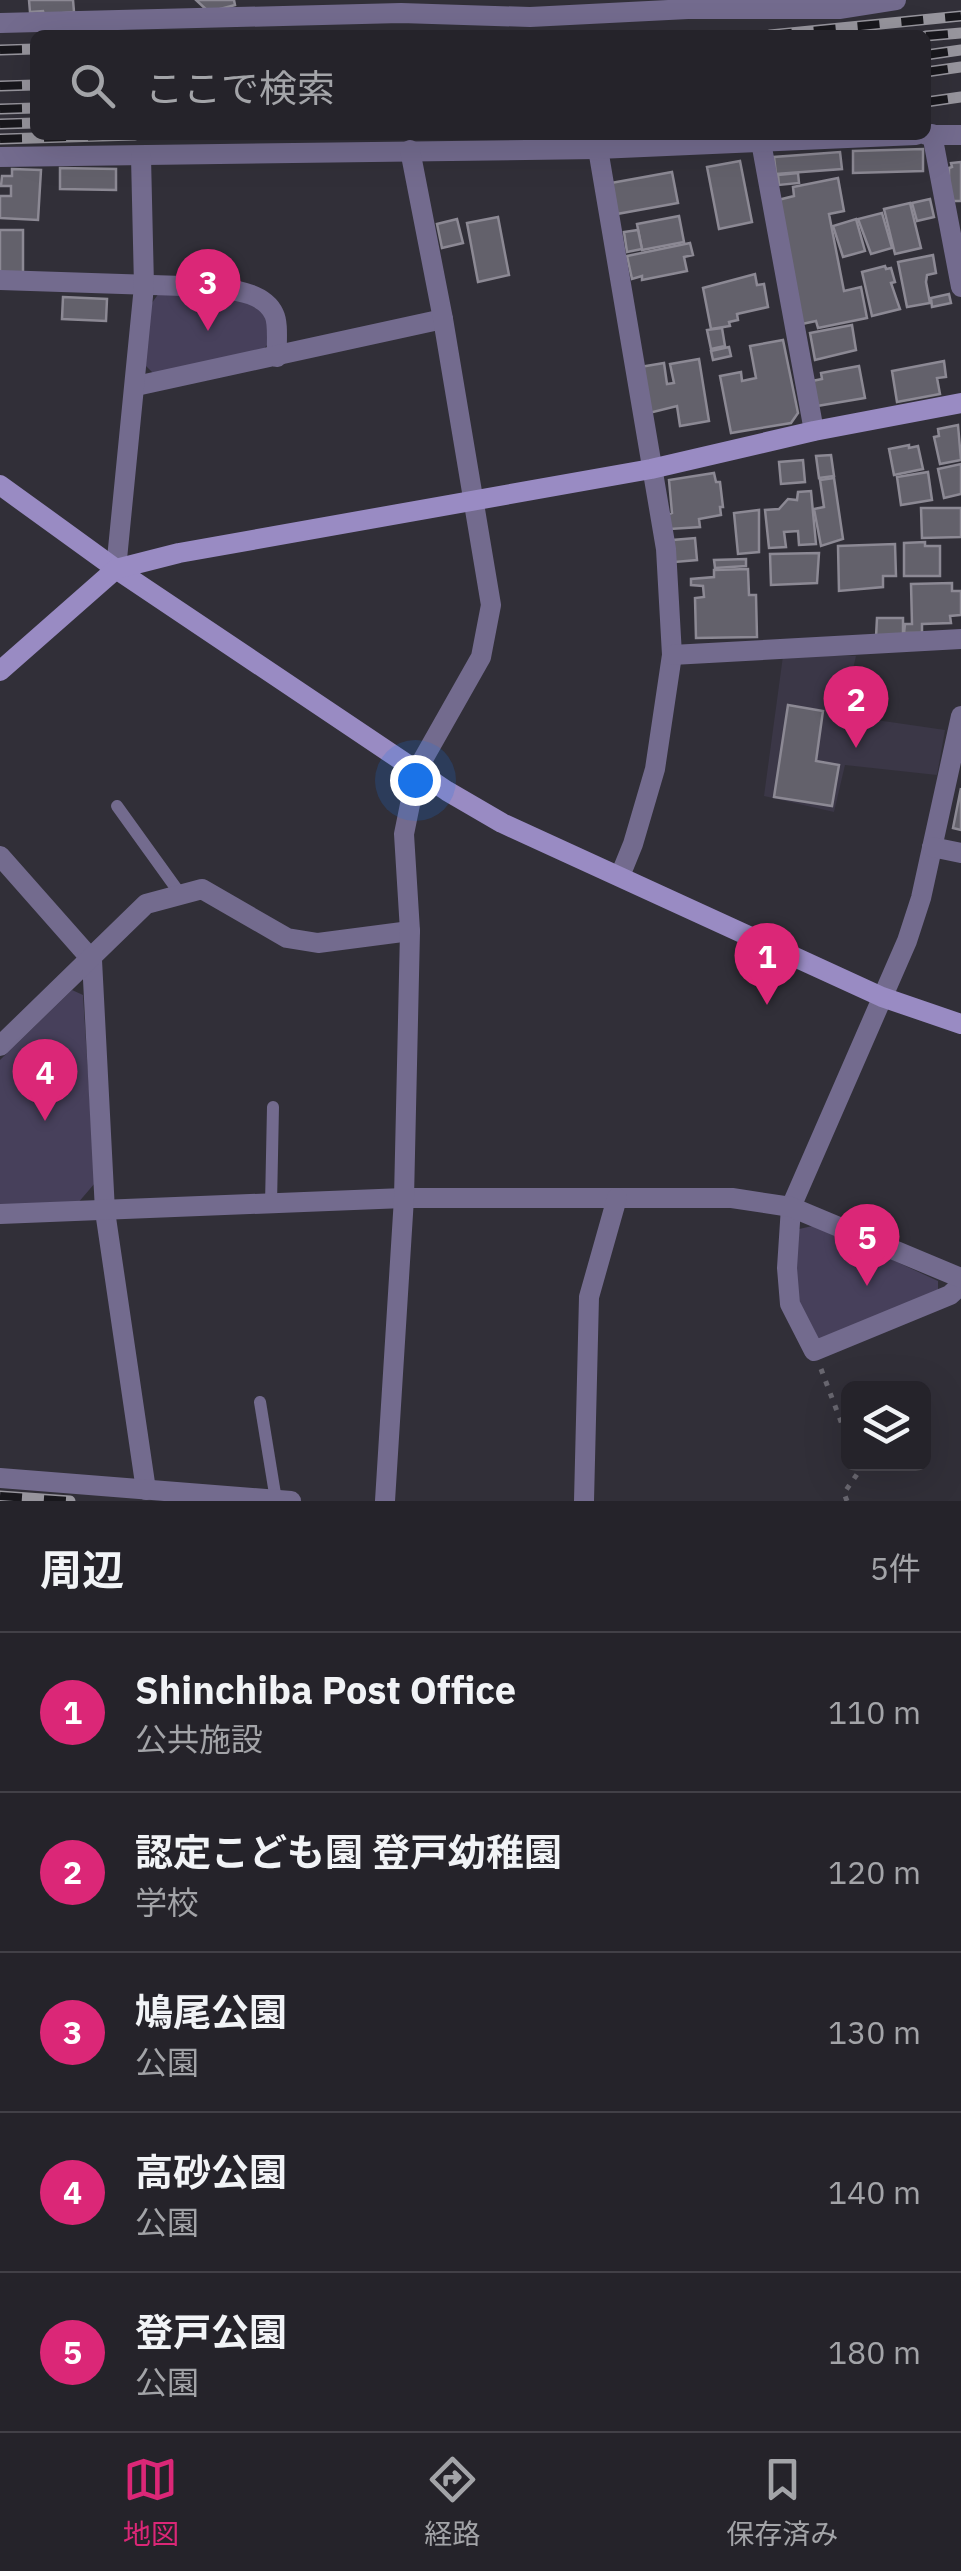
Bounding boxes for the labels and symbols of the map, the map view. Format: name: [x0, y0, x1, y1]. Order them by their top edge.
pin: 3: [176, 248, 240, 331]
pin: 2: [824, 666, 888, 748]
your location: [390, 755, 441, 806]
pin: 1: [734, 922, 800, 1005]
pin: 4: [12, 1038, 78, 1121]
pin: 5: [834, 1204, 900, 1286]

